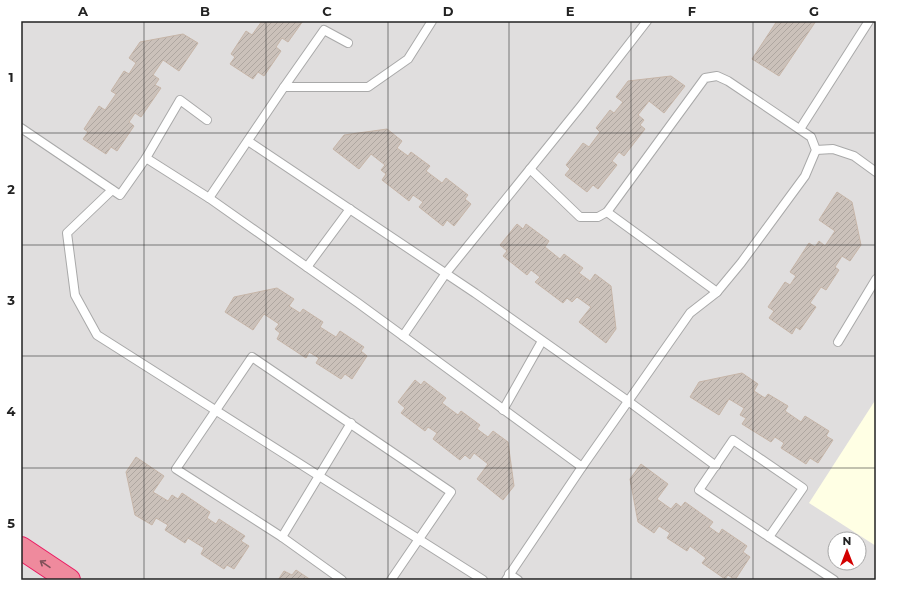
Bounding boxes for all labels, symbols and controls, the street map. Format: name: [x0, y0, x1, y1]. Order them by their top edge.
text: A: [77, 3, 89, 19]
text: B: [200, 3, 210, 19]
text: C: [322, 3, 332, 19]
text: D: [443, 3, 454, 19]
text: E: [566, 3, 575, 19]
text: F: [688, 3, 696, 19]
text: G: [809, 3, 819, 19]
text: 1: [8, 69, 14, 85]
text: 2: [7, 181, 15, 197]
text: 3: [6, 292, 15, 308]
text: 4: [7, 403, 16, 419]
text: 5: [7, 515, 15, 531]
north arrow: [827, 531, 867, 571]
text: N: [843, 534, 851, 548]
one-way arrow: [40, 560, 51, 568]

